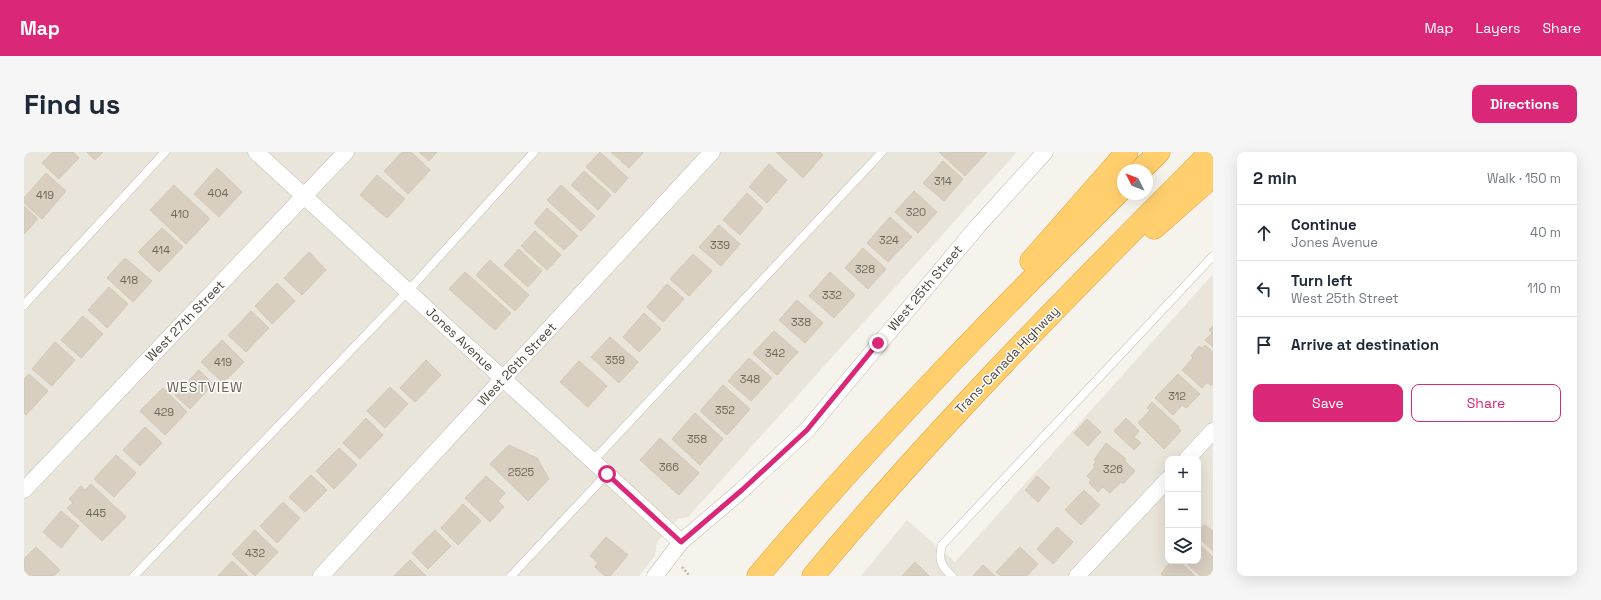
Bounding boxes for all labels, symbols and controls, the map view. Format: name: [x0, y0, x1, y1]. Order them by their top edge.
text: Map: [20, 16, 60, 41]
text: Map: [1424, 19, 1454, 37]
text: Layers: [1476, 19, 1520, 37]
text: Share: [1542, 19, 1581, 37]
button: Directions: [1472, 85, 1577, 123]
text: Find us: [24, 86, 121, 122]
north arrow: [1117, 164, 1153, 200]
text: 2 min: [1253, 167, 1297, 189]
text: Walk · 150 m: [1487, 170, 1561, 187]
house number: 314: [934, 174, 952, 188]
house number: 404: [208, 186, 229, 200]
house number: 419: [36, 188, 54, 202]
house number: 320: [906, 205, 926, 219]
house number: 410: [171, 207, 189, 221]
text: Continue: [1291, 215, 1357, 234]
icon: ahead: [1253, 222, 1275, 244]
text: 40 m: [1530, 224, 1561, 241]
house number: 324: [879, 233, 899, 247]
text: Jones Avenue: [1291, 234, 1378, 251]
house number: 339: [710, 238, 730, 252]
street label: West 25th Street: [884, 241, 966, 335]
house number: 414: [152, 243, 170, 257]
house number: 328: [855, 262, 875, 276]
text: Turn left: [1291, 271, 1353, 290]
house number: 418: [120, 273, 138, 287]
street label: West 27th Street: [142, 277, 228, 365]
icon: left: [1253, 278, 1275, 300]
text: 110 m: [1527, 280, 1561, 297]
house number: 332: [822, 288, 842, 302]
text: West 25th Street: [1291, 290, 1399, 307]
street label: Jones Avenue: [422, 303, 498, 375]
street label: Trans-Canada Highway: [951, 303, 1063, 417]
house number: 338: [791, 315, 811, 329]
street label: West 26th Street: [474, 319, 560, 409]
route end: [869, 334, 887, 352]
icon: arrive: [1253, 334, 1275, 356]
text: Arrive at destination: [1291, 335, 1439, 354]
house number: 342: [765, 346, 785, 360]
house number: 359: [605, 353, 625, 367]
house number: 419: [214, 355, 232, 369]
house number: 348: [740, 372, 760, 386]
district label: WESTVIEW: [167, 378, 243, 396]
button: Save: [1253, 384, 1403, 422]
button: Share: [1411, 384, 1561, 422]
house number: 312: [1168, 389, 1186, 403]
house number: 352: [715, 403, 735, 417]
house number: 429: [154, 405, 174, 419]
house number: 358: [687, 432, 707, 446]
map controls: [1165, 456, 1201, 564]
button: +: [1165, 456, 1201, 492]
house number: 366: [659, 460, 679, 474]
house number: 326: [1103, 462, 1123, 476]
house number: 2525: [508, 465, 535, 479]
route start: [598, 465, 616, 483]
button: −: [1165, 492, 1201, 528]
house number: 445: [86, 506, 107, 520]
button: layers: [1165, 528, 1201, 564]
house number: 432: [245, 546, 265, 560]

